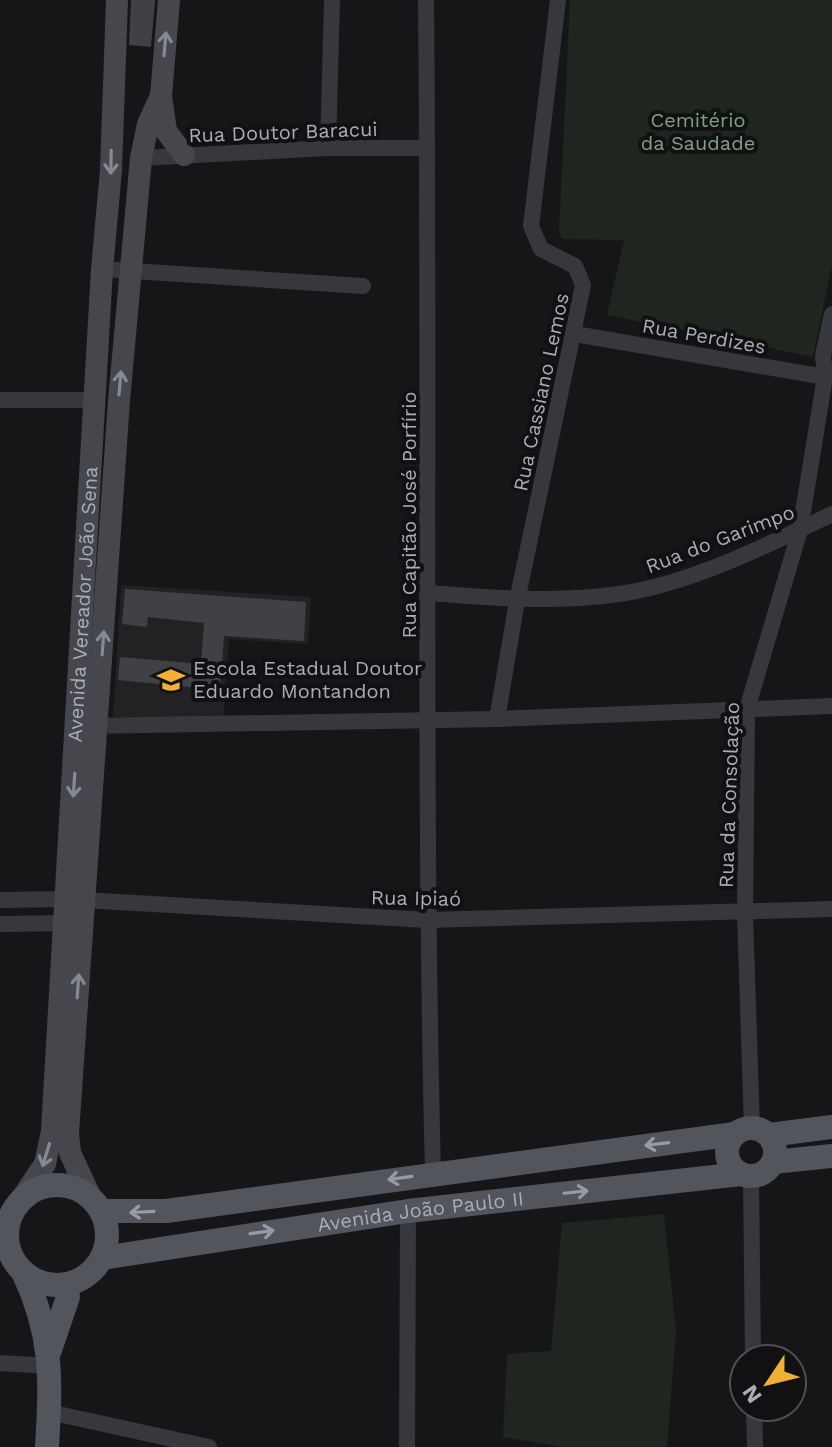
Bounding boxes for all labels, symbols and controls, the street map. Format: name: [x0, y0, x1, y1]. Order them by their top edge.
one-way arrow: [158, 31, 173, 58]
park label: Cemitério da Saudade: [641, 108, 755, 155]
street label: Rua Doutor Baracui: [188, 117, 378, 147]
one-way arrow: [103, 148, 119, 175]
street label: Rua Cassiano Lemos: [508, 291, 574, 493]
street label: Rua Perdizes: [640, 313, 768, 359]
one-way arrow: [113, 370, 128, 397]
street label: Rua Capitão José Porfírio: [397, 392, 421, 638]
street label: Avenida Vereador João Sena: [63, 466, 103, 743]
street label: Rua do Garimpo: [642, 500, 798, 578]
one-way arrow: [96, 630, 111, 656]
place label: Escola Estadual Doutor Eduardo Montandon: [193, 656, 422, 703]
school or university icon: Escola Estadual Doutor Eduardo Montandon: [156, 665, 186, 695]
street label: Rua da Consolação: [714, 702, 744, 888]
one-way arrow: [66, 771, 81, 798]
street label: Rua Ipiaó: [371, 885, 461, 911]
one-way arrow: [71, 973, 86, 999]
one-way arrow: [645, 1137, 670, 1152]
one-way arrow: [38, 1142, 52, 1167]
one-way arrow: [387, 1171, 413, 1186]
one-way arrow: [562, 1185, 589, 1200]
street label: Avenida João Paulo II: [316, 1186, 525, 1237]
one-way arrow: [129, 1205, 156, 1220]
one-way arrow: [249, 1224, 274, 1239]
north arrow: [728, 1343, 808, 1423]
text: N: [737, 1380, 767, 1408]

